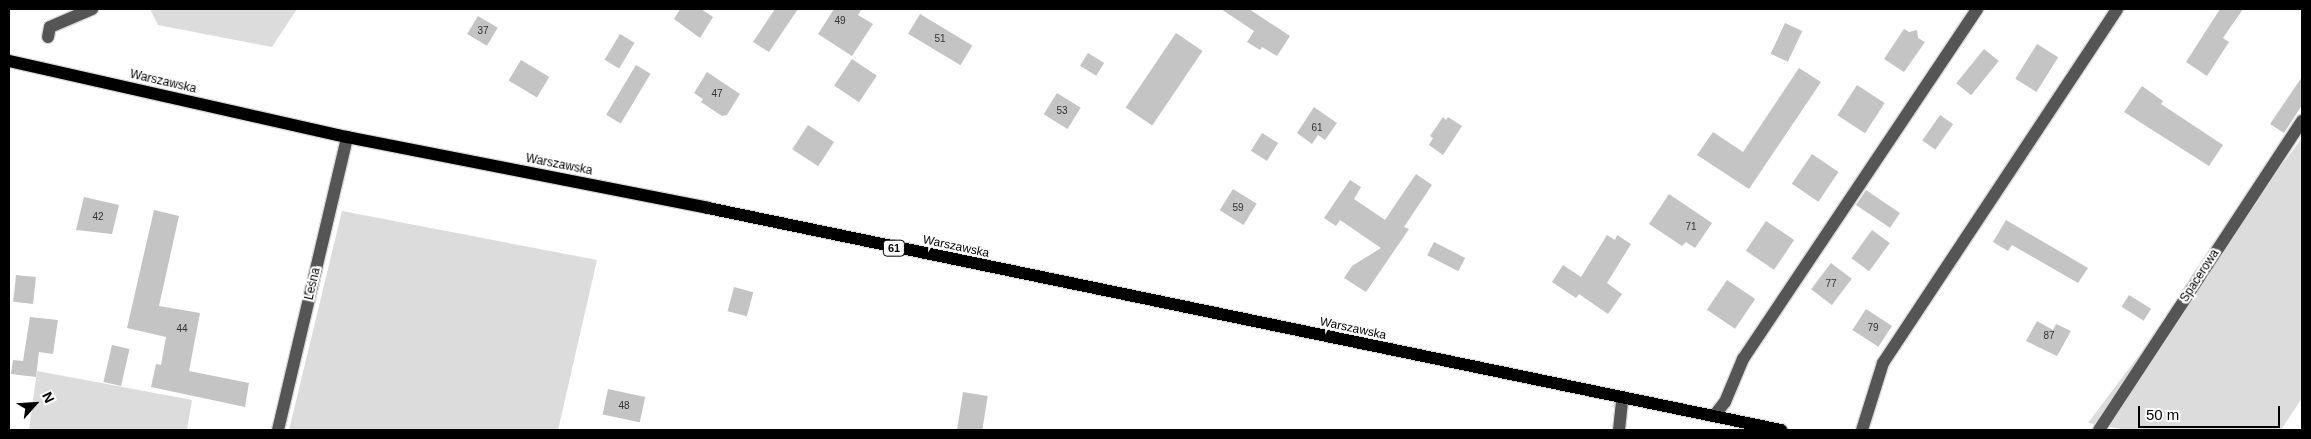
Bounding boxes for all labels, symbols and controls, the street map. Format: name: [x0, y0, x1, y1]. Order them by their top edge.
house number: 49: [834, 15, 846, 27]
house number: 37: [477, 25, 489, 37]
house number: 51: [934, 33, 946, 45]
street label: Warszawska: [128, 67, 198, 97]
house number: 47: [711, 88, 723, 100]
house number: 53: [1056, 105, 1068, 117]
house number: 61: [1311, 122, 1323, 134]
street label: Warszawska: [524, 151, 594, 179]
house number: 59: [1232, 202, 1244, 214]
house number: 42: [92, 211, 104, 223]
house number: 71: [1685, 221, 1697, 233]
street label: Warszawska: [921, 233, 991, 261]
road number: 61: [883, 240, 905, 256]
street label: Spacerowa: [2178, 247, 2222, 305]
street label: Leśna: [302, 266, 324, 302]
house number: 77: [1825, 278, 1837, 290]
street label: Warszawska: [1318, 315, 1388, 343]
house number: 79: [1867, 322, 1879, 334]
house number: 44: [176, 323, 188, 335]
house number: 87: [2043, 330, 2055, 342]
north arrow: [10, 379, 60, 429]
text: N: [39, 389, 58, 405]
scale bar: [2141, 396, 2284, 428]
house number: 48: [618, 400, 630, 412]
text: 50 m: [2146, 406, 2179, 423]

